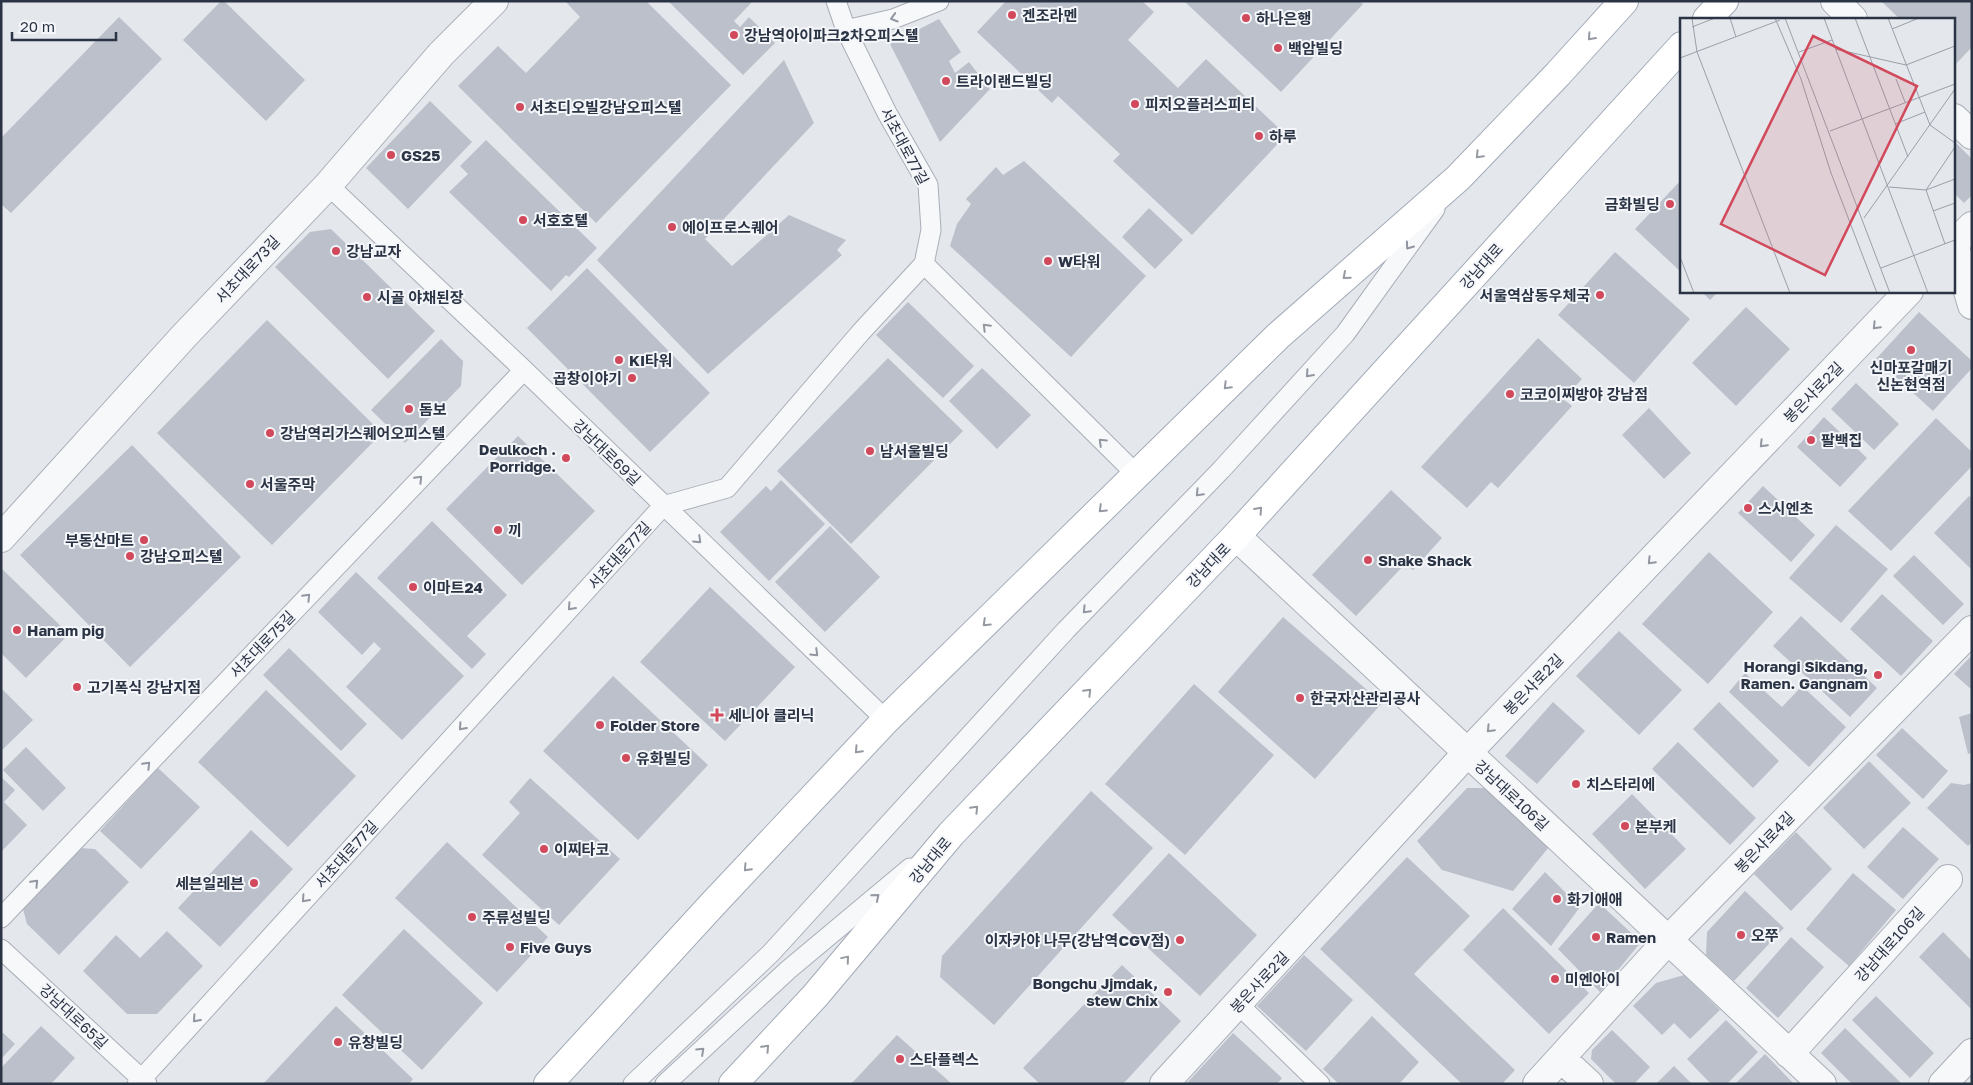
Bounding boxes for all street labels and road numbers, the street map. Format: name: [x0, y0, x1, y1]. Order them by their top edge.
street label: 서초대로77길: [877, 104, 933, 188]
street label: 서초대로73길: [211, 232, 283, 306]
street label: 강남대로: [1456, 239, 1506, 293]
street label: 봉은사로2길: [1780, 358, 1846, 426]
street label: 강남대로69길: [569, 415, 645, 489]
street label: 서초대로77길: [584, 517, 654, 593]
street label: 강남대로: [1182, 539, 1234, 591]
street label: 서초대로75길: [226, 607, 298, 681]
street label: 봉은사로2길: [1500, 650, 1566, 718]
street label: 강남대로106길: [1471, 756, 1553, 834]
street label: 봉은사로4길: [1730, 808, 1798, 876]
street label: 서초대로77길: [311, 816, 381, 892]
street label: 강남대로: [905, 833, 955, 887]
street label: 강남대로106길: [1851, 903, 1927, 985]
street label: 봉은사로2길: [1226, 947, 1292, 1017]
street label: 강남대로65길: [36, 980, 112, 1052]

